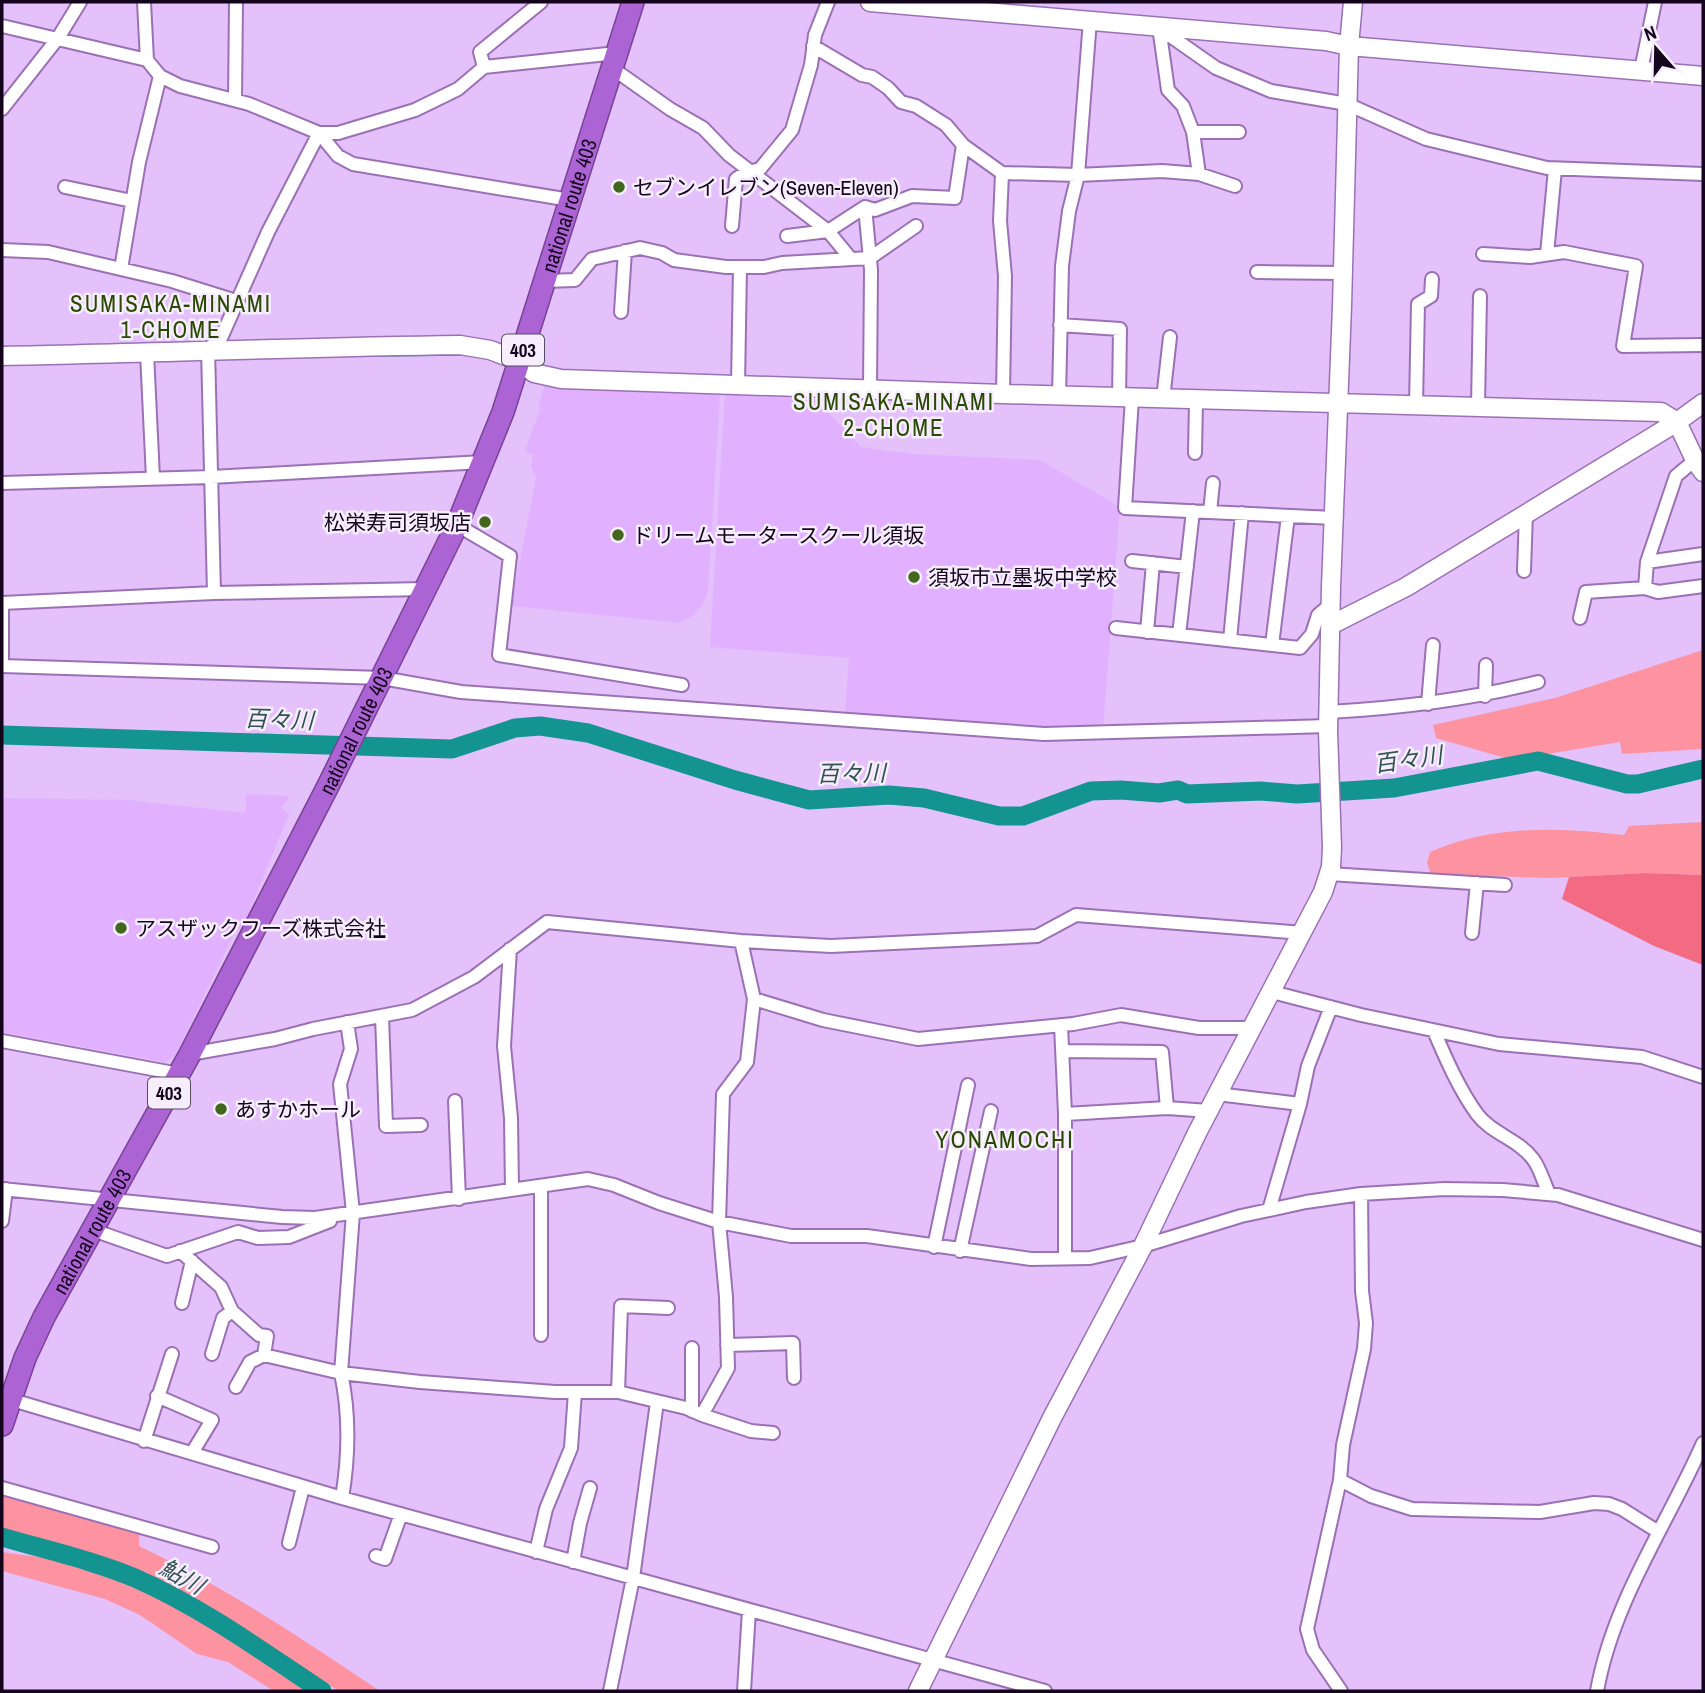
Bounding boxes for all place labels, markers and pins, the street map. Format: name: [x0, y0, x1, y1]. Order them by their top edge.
place label: セブンイレブン(Seven-Eleven): [633, 173, 899, 202]
marker: セブンイレブン(Seven-Eleven): [611, 179, 627, 195]
place label: 松栄寿司須坂店: [324, 508, 471, 537]
marker: 松栄寿司須坂店: [477, 514, 493, 530]
place label: ドリームモータースクール須坂: [632, 521, 924, 550]
marker: ドリームモータースクール須坂: [610, 527, 626, 543]
place label: 須坂市立墨坂中学校: [928, 563, 1117, 592]
marker: 須坂市立墨坂中学校: [906, 569, 922, 585]
place label: アスザックフーズ株式会社: [135, 914, 386, 943]
marker: アスザックフーズ株式会社: [113, 920, 129, 936]
place label: あすかホール: [235, 1095, 361, 1124]
marker: あすかホール: [213, 1101, 229, 1117]

